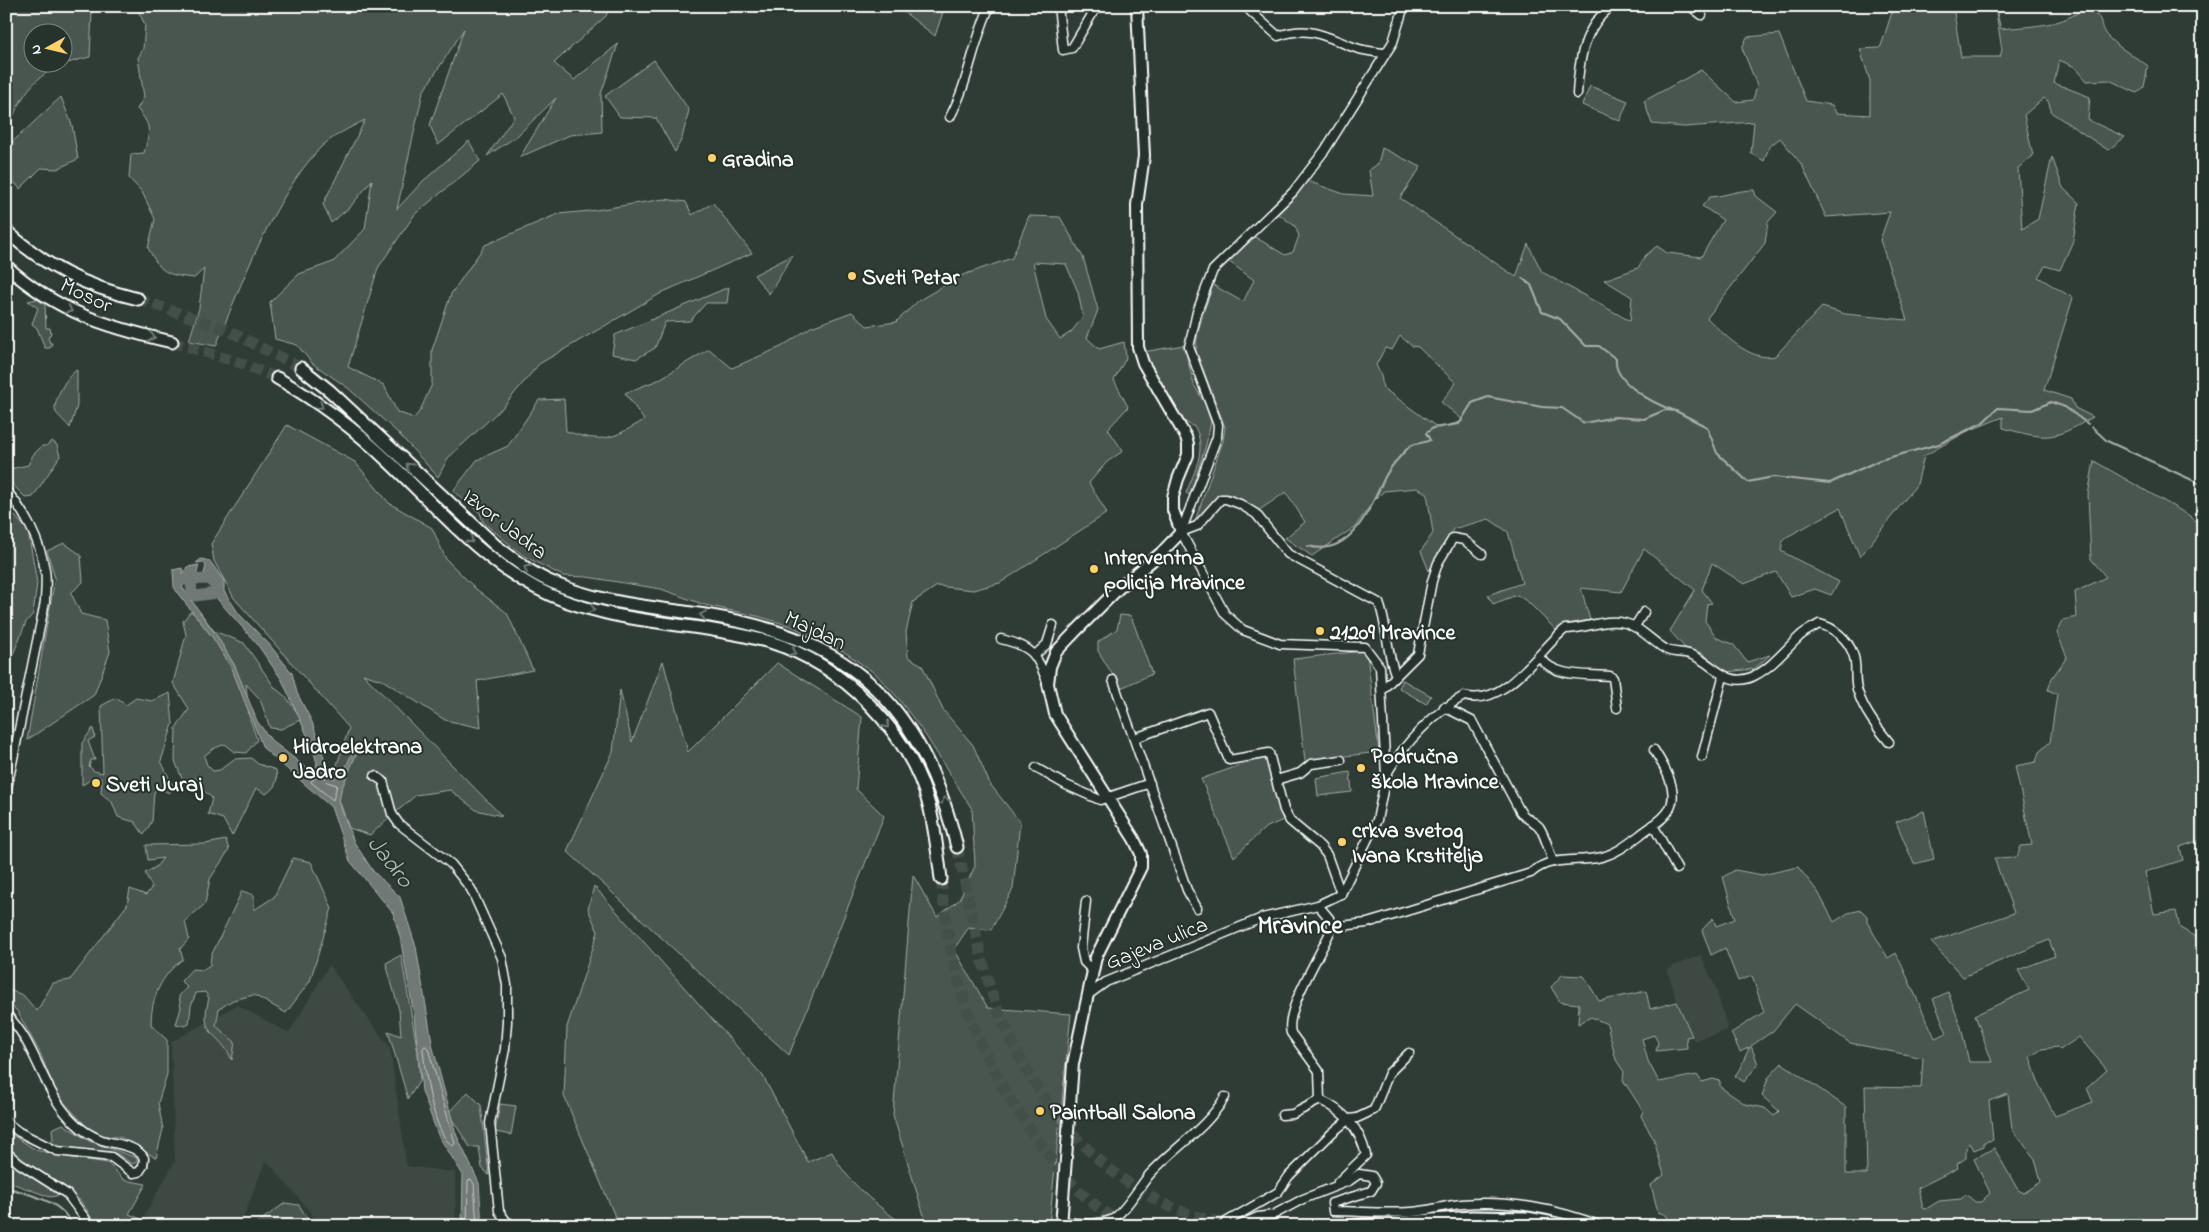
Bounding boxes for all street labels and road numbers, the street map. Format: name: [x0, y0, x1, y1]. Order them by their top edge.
street label: Mosor: [54, 271, 117, 323]
street label: Izvor Jadra: [455, 482, 554, 569]
street label: Majdan: [779, 604, 851, 660]
street label: Gajeva ulica: [1101, 910, 1213, 980]

